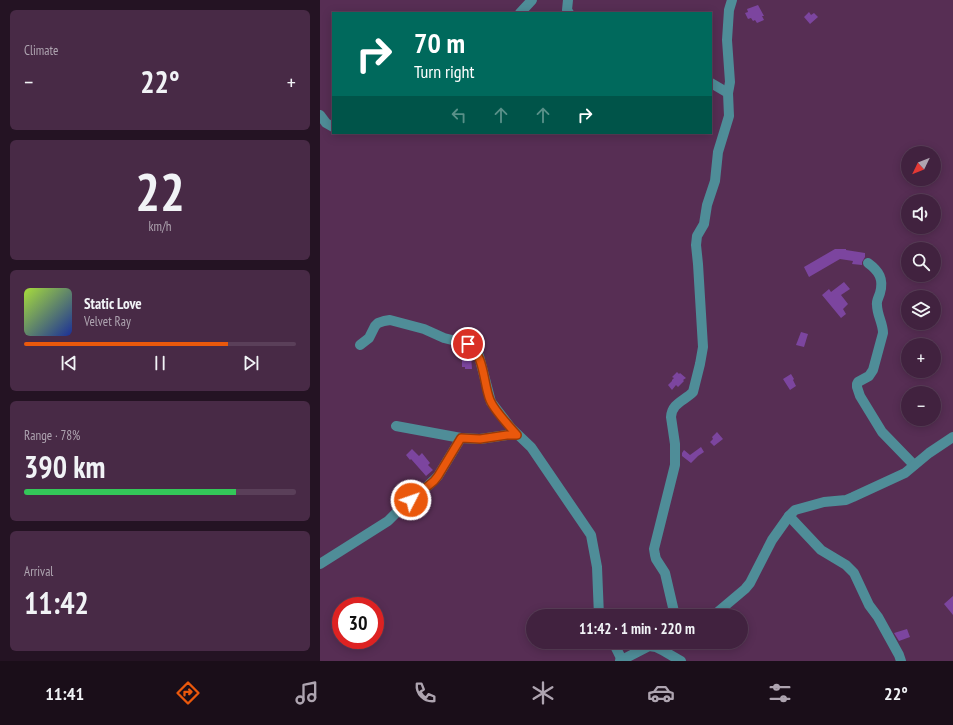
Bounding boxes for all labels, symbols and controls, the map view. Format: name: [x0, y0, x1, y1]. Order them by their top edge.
text: 70 m: [414, 24, 465, 61]
icon: right: [348, 28, 400, 80]
text: Climate: [24, 42, 58, 59]
text: Turn right: [414, 60, 474, 83]
text: 22°: [140, 62, 180, 101]
text: −: [24, 68, 33, 96]
text: +: [287, 68, 296, 96]
icon: left: [448, 104, 470, 126]
icon: ahead: [490, 104, 512, 126]
icon: ahead: [532, 104, 554, 126]
icon: right: [574, 104, 596, 126]
north arrow: [901, 146, 941, 186]
map controls: [901, 146, 941, 426]
text: 22: [135, 158, 185, 225]
button: sound: [901, 194, 941, 234]
text: km/h: [148, 218, 172, 235]
button: search: [901, 242, 941, 282]
button: layers: [901, 290, 941, 330]
text: Static Love: [84, 294, 142, 313]
text: Velvet Ray: [84, 313, 131, 330]
pin: [451, 327, 485, 361]
icon: arrive: [457, 333, 479, 355]
button: +: [901, 338, 941, 378]
icon: previous: [58, 352, 80, 374]
icon: pause: [149, 352, 171, 374]
icon: next: [240, 352, 262, 374]
button: −: [901, 386, 941, 426]
text: Range · 78%: [24, 427, 80, 444]
text: 390 km: [24, 447, 105, 486]
position arrow: [390, 479, 432, 521]
text: Arrival: [24, 563, 53, 580]
text: 11:42: [24, 583, 89, 622]
speed limit sign: 30: [332, 597, 384, 649]
text: 11:42 · 1 min · 220 m: [579, 619, 695, 638]
icon: directions: [174, 679, 202, 707]
icon: music: [293, 679, 321, 707]
icon: phone: [411, 679, 439, 707]
icon: climate: [529, 679, 557, 707]
icon: car: [647, 679, 675, 707]
icon: filters: [766, 679, 794, 707]
text: 11:41: [45, 682, 84, 705]
text: 22°: [884, 682, 908, 705]

